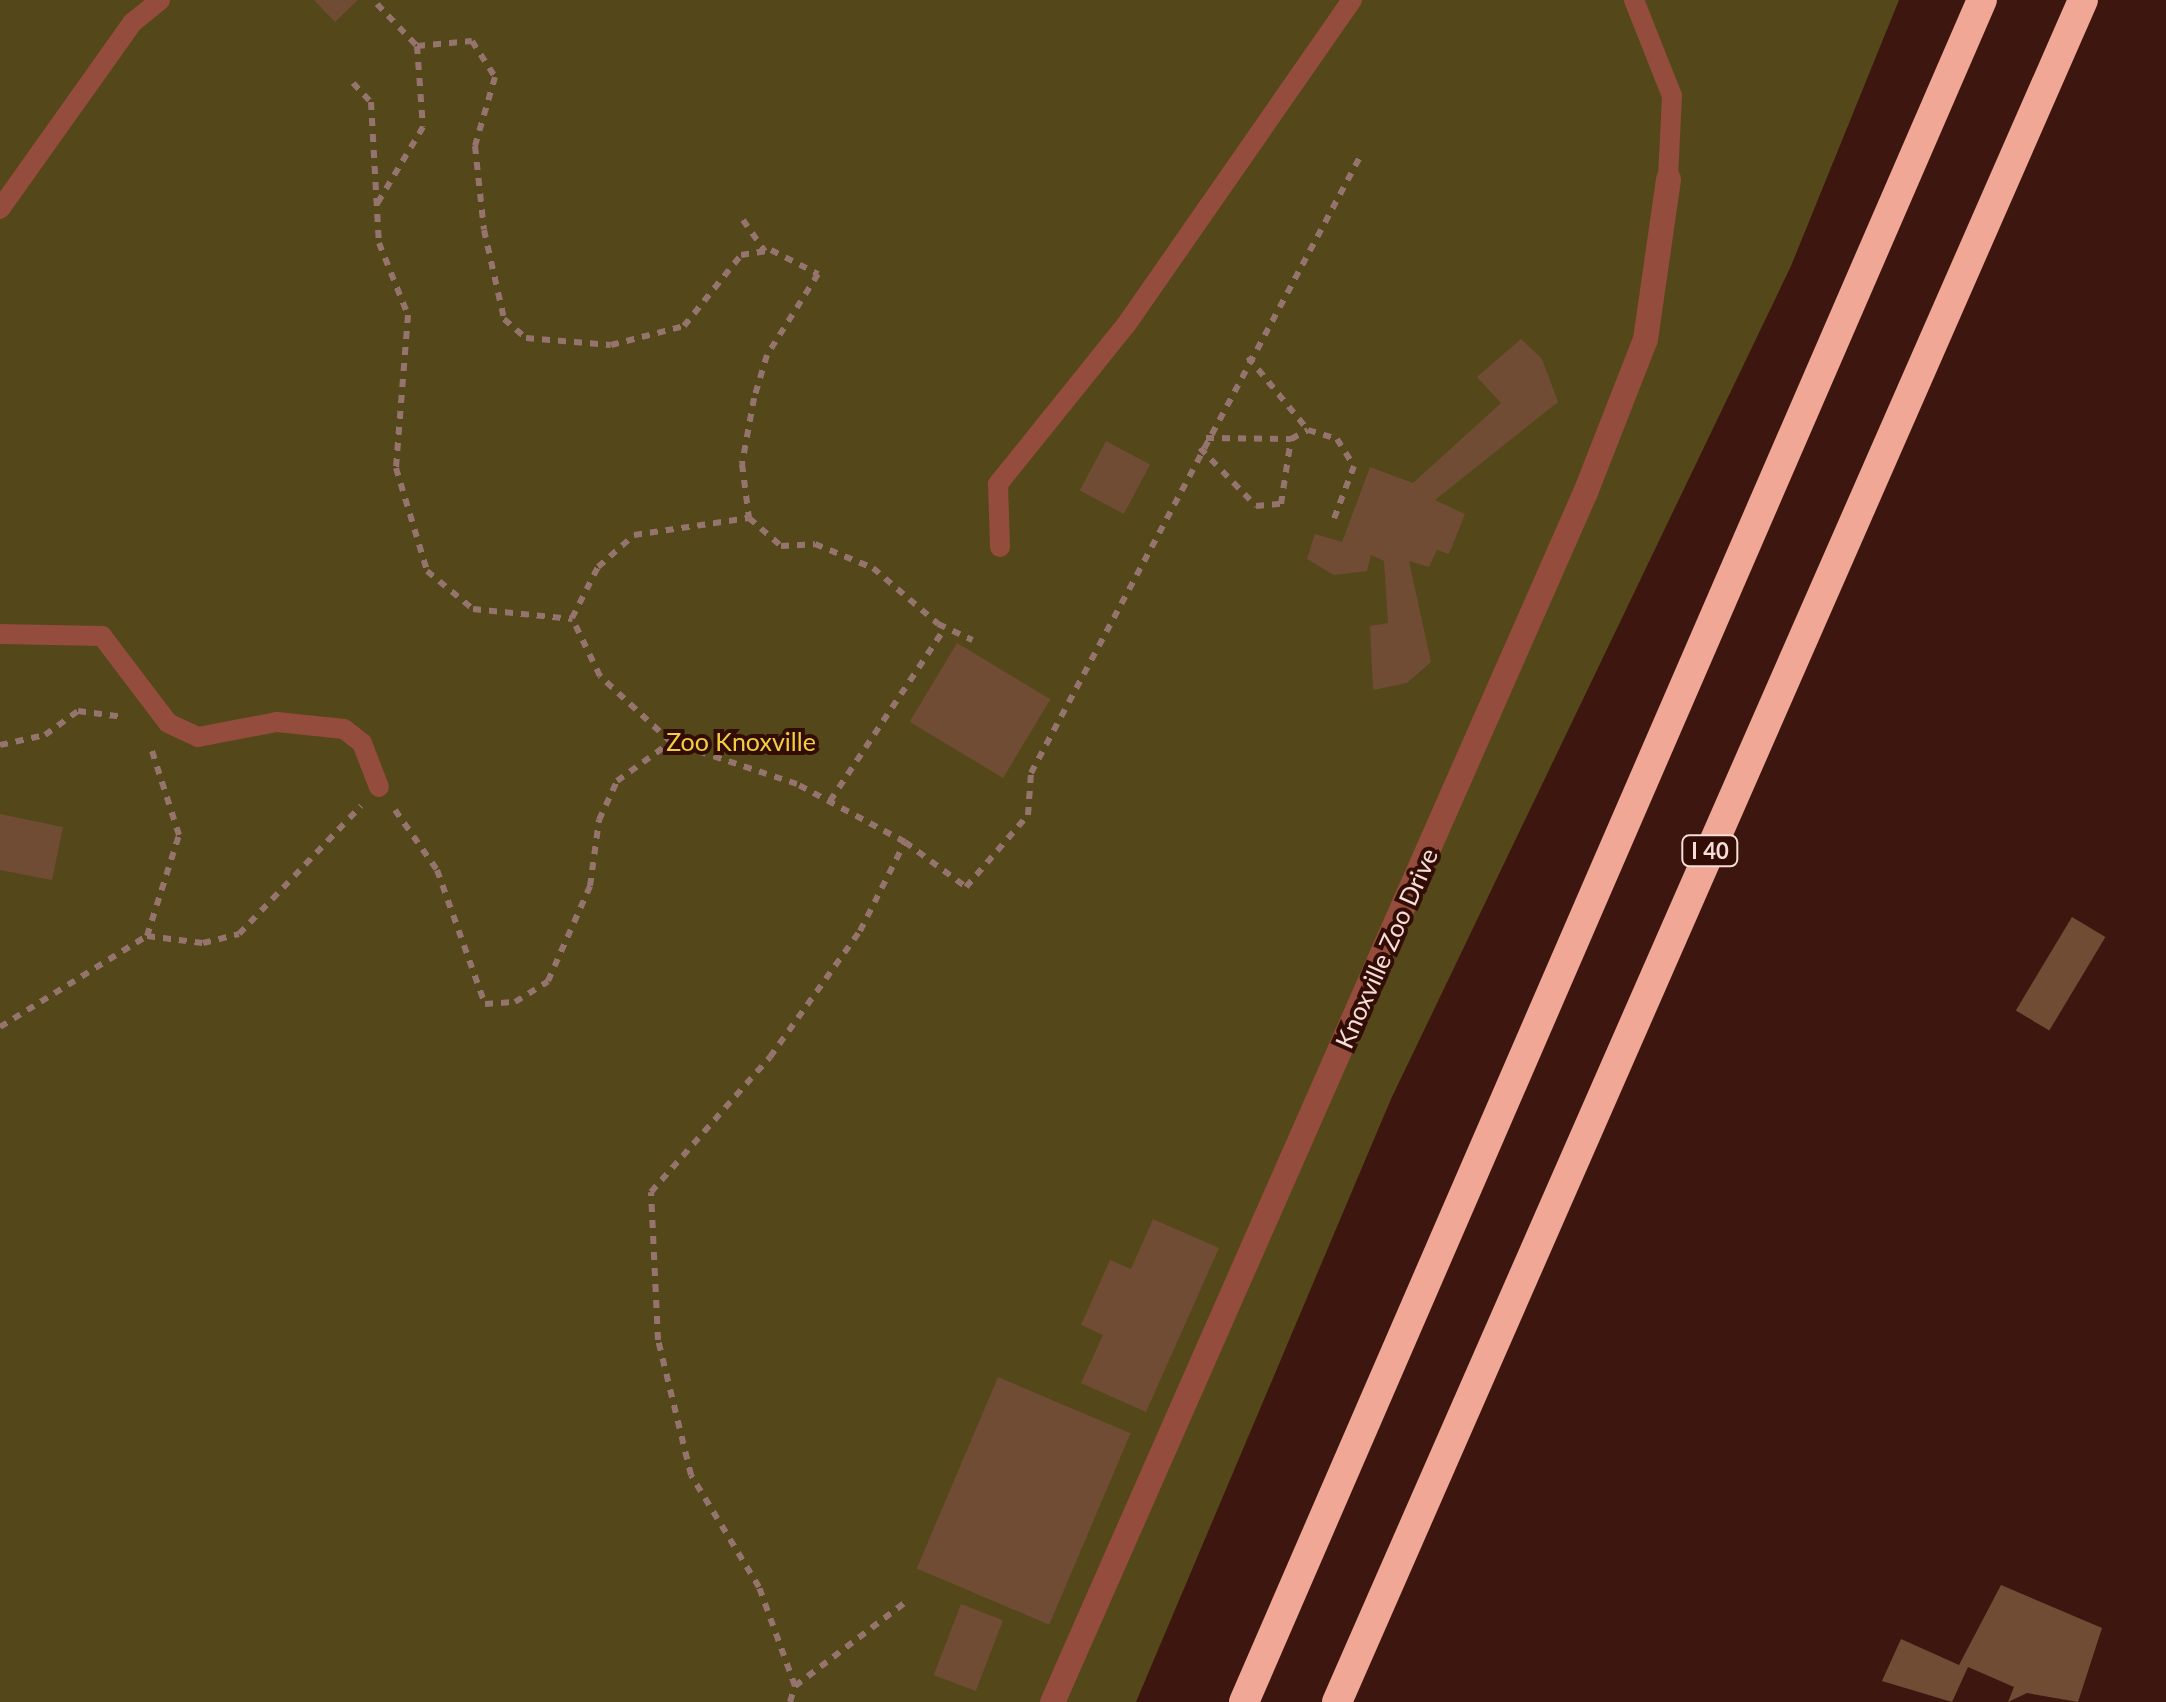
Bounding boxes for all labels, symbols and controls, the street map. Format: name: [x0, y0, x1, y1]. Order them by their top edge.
park label: Zoo Knoxville: [666, 726, 816, 756]
road number: I 40: [1680, 834, 1740, 868]
street label: Knoxville Zoo Drive: [1328, 843, 1444, 1053]

